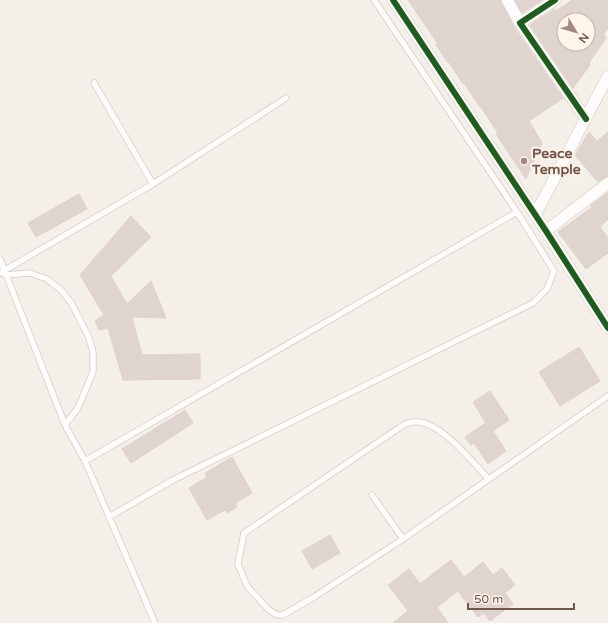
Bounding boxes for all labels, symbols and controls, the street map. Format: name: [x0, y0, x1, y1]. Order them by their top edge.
north arrow: [556, 12, 596, 52]
text: N: [576, 30, 591, 45]
place label: Peace Temple: [531, 145, 581, 178]
marker: Peace Temple: [519, 156, 529, 166]
scale bar: [468, 585, 574, 611]
text: 50 m: [474, 592, 503, 606]

